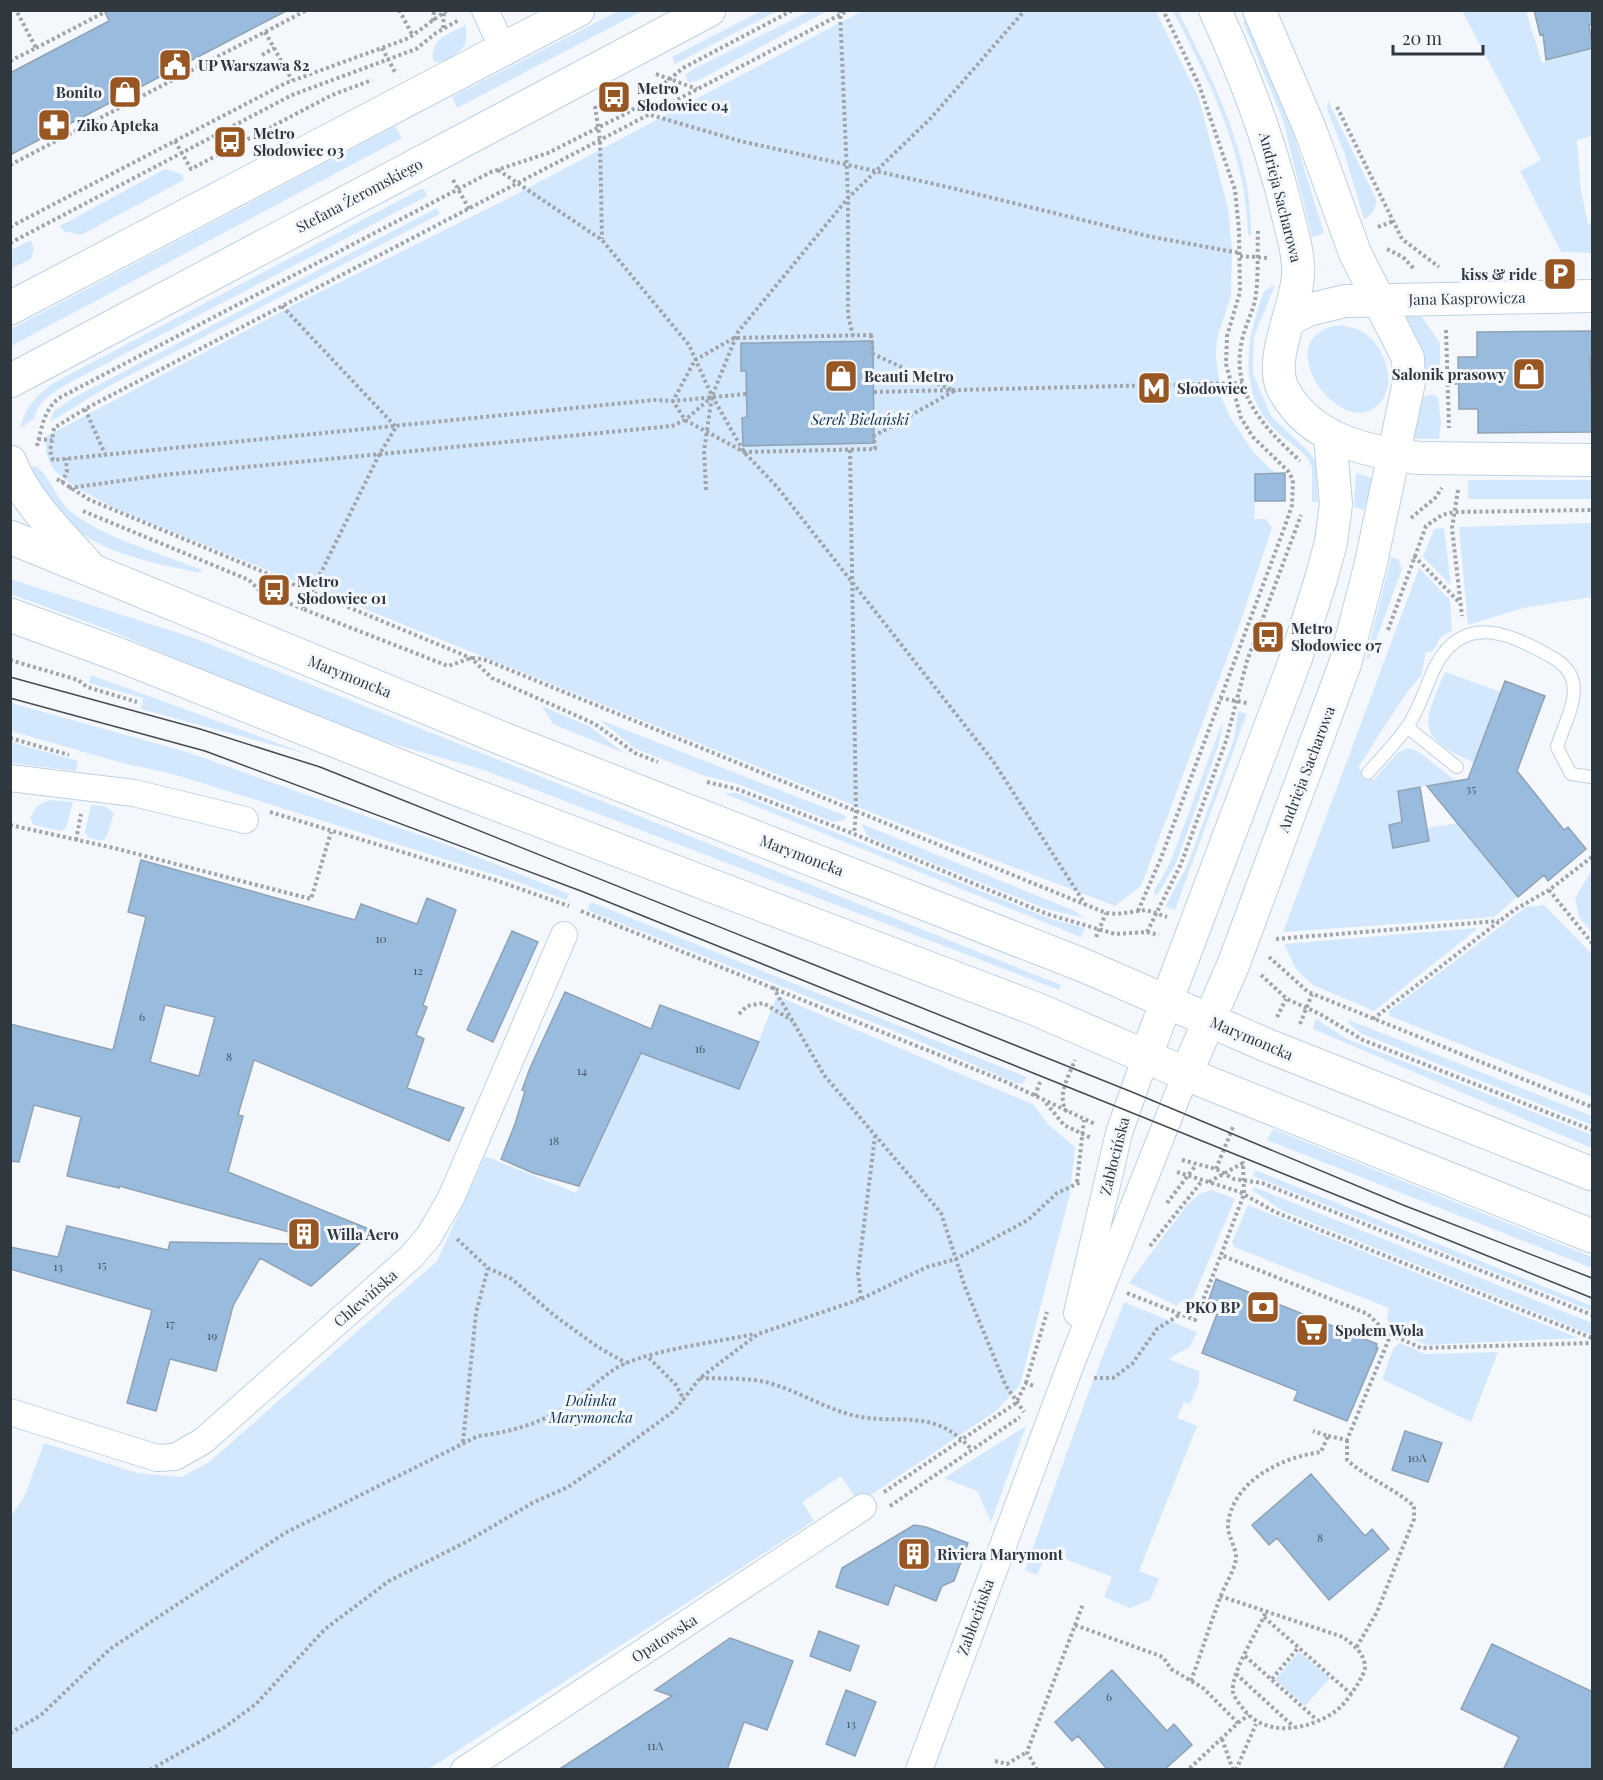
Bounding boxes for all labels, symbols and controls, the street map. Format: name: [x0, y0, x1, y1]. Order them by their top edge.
scale bar: [1393, 18, 1483, 56]
text: 20 m: [1402, 26, 1442, 50]
public building icon: UP Warszawa 82: [157, 47, 193, 83]
place label: UP Warszawa 82: [198, 55, 310, 75]
shop icon: Bonito: [107, 74, 143, 110]
place label: Metro Słodowiec 04: [637, 78, 729, 115]
bus stop icon: Metro Słodowiec 04: [596, 79, 632, 115]
place label: Bonito: [56, 82, 102, 102]
pharmacy icon: Ziko Apteka: [36, 107, 72, 143]
place label: Ziko Apteka: [77, 115, 159, 135]
place label: Metro Słodowiec 03: [253, 123, 344, 160]
bus stop icon: Metro Słodowiec 03: [212, 124, 248, 160]
street label: Andrieja Sacharowa: [1255, 129, 1307, 265]
street label: Stefana Żeromskiego: [292, 153, 426, 237]
parking icon: kiss & ride: [1542, 256, 1578, 292]
place label: kiss & ride: [1461, 264, 1537, 284]
street label: Jana Kasprowicza: [1407, 287, 1526, 309]
shop icon: Salonik prasowy: [1511, 356, 1547, 392]
shop icon: Beauti Metro: [823, 358, 859, 394]
place label: Salonik prasowy: [1392, 364, 1506, 384]
place label: Beauti Metro: [864, 366, 954, 386]
metro station icon: Słodowiec: [1136, 370, 1172, 406]
place label: Słodowiec: [1177, 378, 1248, 398]
park label: Serek Bielański: [810, 409, 909, 429]
place label: Metro Słodowiec 01: [297, 571, 387, 608]
bus stop icon: Metro Słodowiec 01: [256, 572, 292, 608]
place label: Metro Słodowiec 07: [1291, 618, 1382, 655]
bus stop icon: Metro Słodowiec 07: [1250, 619, 1286, 655]
street label: Marymoncka: [305, 650, 395, 702]
street label: Andrieja Sacharowa: [1272, 703, 1339, 836]
house number: 35: [1466, 780, 1476, 796]
street label: Marymoncka: [757, 830, 847, 880]
house number: 10: [375, 930, 387, 946]
house number: 12: [413, 962, 423, 978]
house number: 6: [139, 1008, 145, 1024]
street label: Marymoncka: [1208, 1012, 1297, 1065]
house number: 16: [695, 1040, 705, 1056]
house number: 8: [226, 1048, 232, 1064]
house number: 14: [577, 1062, 587, 1078]
street label: Zabłocińska: [1095, 1114, 1134, 1197]
house number: 18: [549, 1132, 559, 1148]
building icon: Willa Aero: [286, 1216, 322, 1252]
place label: Willa Aero: [326, 1224, 399, 1244]
house number: 15: [97, 1256, 107, 1272]
house number: 13: [53, 1258, 63, 1274]
street label: Chlewińska: [329, 1265, 401, 1331]
bank icon: PKO BP: [1245, 1289, 1281, 1325]
place label: PKO BP: [1185, 1297, 1240, 1317]
supermarket icon: Społem Wola: [1294, 1312, 1330, 1348]
house number: 17: [165, 1315, 175, 1331]
place label: Społem Wola: [1335, 1320, 1424, 1340]
house number: 19: [207, 1327, 217, 1343]
park label: Dolinka Marymoncka: [548, 1390, 633, 1427]
house number: 10A: [1407, 1449, 1427, 1465]
house number: 8: [1317, 1529, 1323, 1545]
building icon: Riviera Marymont: [896, 1536, 932, 1572]
place label: Riviera Marymont: [937, 1544, 1064, 1564]
street label: Zabłocińska: [952, 1576, 998, 1658]
street label: Opatowska: [627, 1609, 701, 1667]
house number: 6: [1106, 1688, 1112, 1704]
house number: 13: [846, 1715, 856, 1731]
house number: 11A: [647, 1737, 664, 1753]

